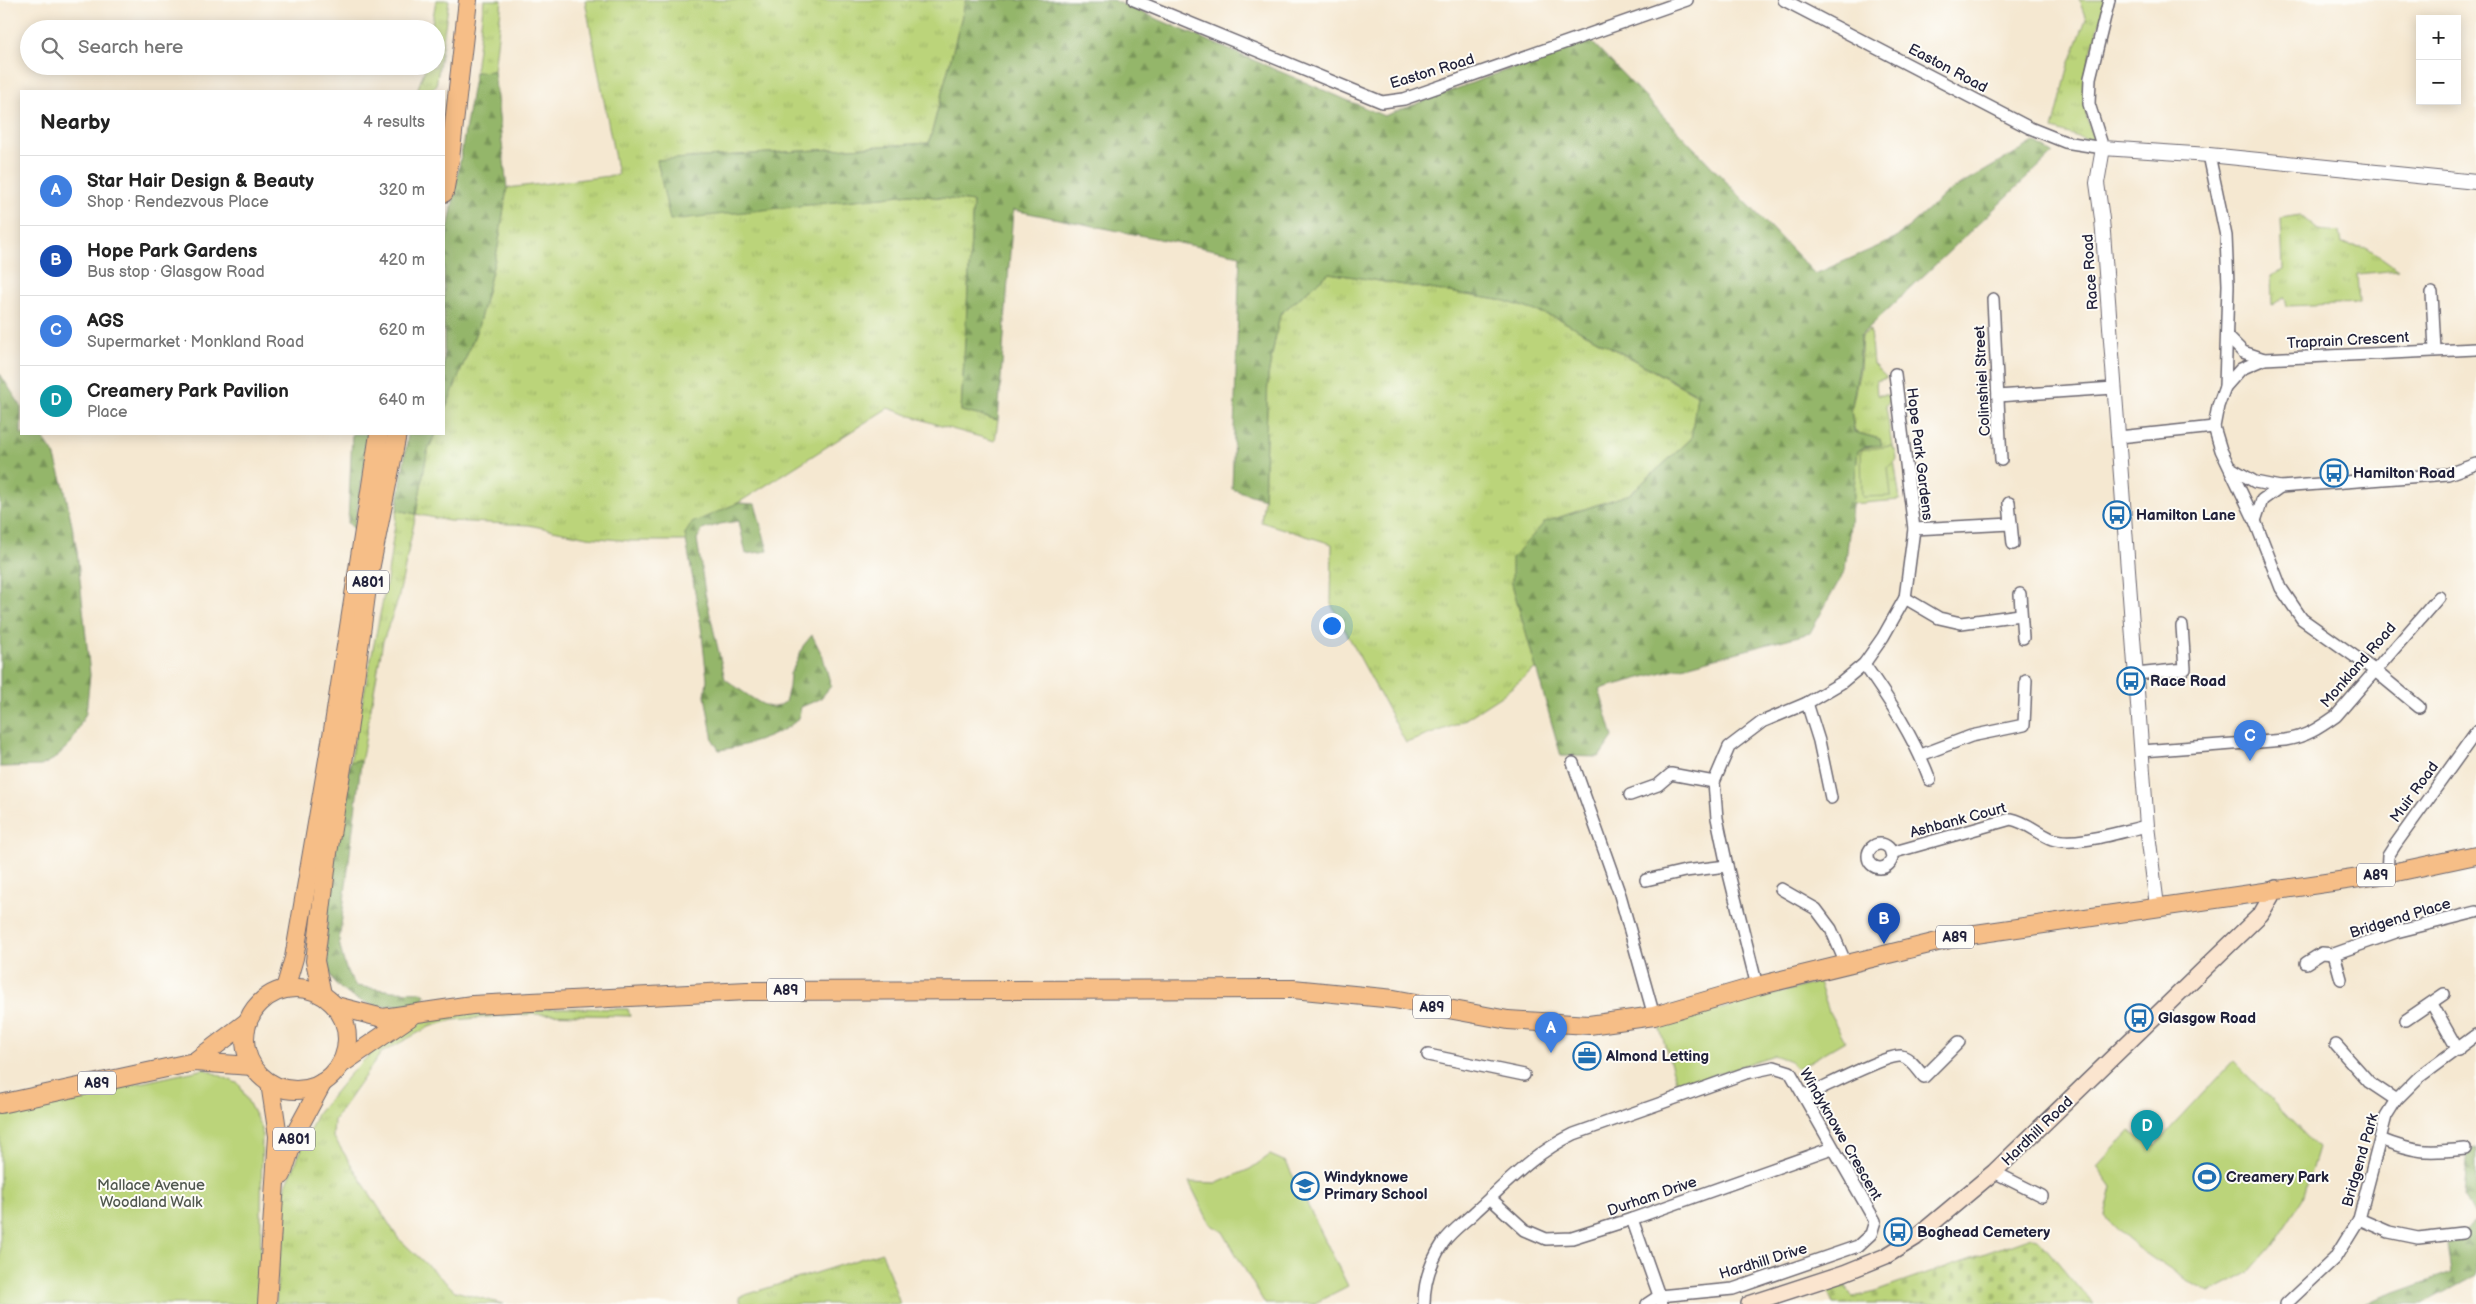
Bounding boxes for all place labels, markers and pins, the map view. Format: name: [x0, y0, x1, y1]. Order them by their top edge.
bus stop icon: Hamilton Road: [2319, 458, 2349, 488]
place label: Hamilton Road: [2353, 464, 2455, 483]
bus stop icon: Hamilton Lane: [2102, 500, 2132, 530]
place label: Hamilton Lane: [2136, 506, 2236, 525]
bus stop icon: Race Road: [2116, 666, 2146, 696]
place label: Race Road: [2150, 672, 2226, 691]
pin: C: [2234, 720, 2266, 761]
pin: B: [1868, 903, 1900, 944]
bus stop icon: Glasgow Road: [2124, 1003, 2154, 1033]
place label: Glasgow Road: [2158, 1009, 2256, 1028]
pin: A: [1535, 1012, 1567, 1053]
office icon: Almond Letting: [1572, 1041, 1602, 1071]
place label: Almond Letting: [1605, 1047, 1709, 1066]
pin: D: [2131, 1110, 2163, 1151]
sports icon: Creamery Park: [2192, 1162, 2222, 1192]
place label: Windyknowe Primary School: [1324, 1168, 1428, 1204]
place label: Creamery Park: [2226, 1168, 2329, 1187]
school or university icon: Windyknowe Primary School: [1290, 1171, 1320, 1201]
bus stop icon: Boghead Cemetery: [1883, 1217, 1913, 1247]
place label: Boghead Cemetery: [1917, 1223, 2050, 1242]

